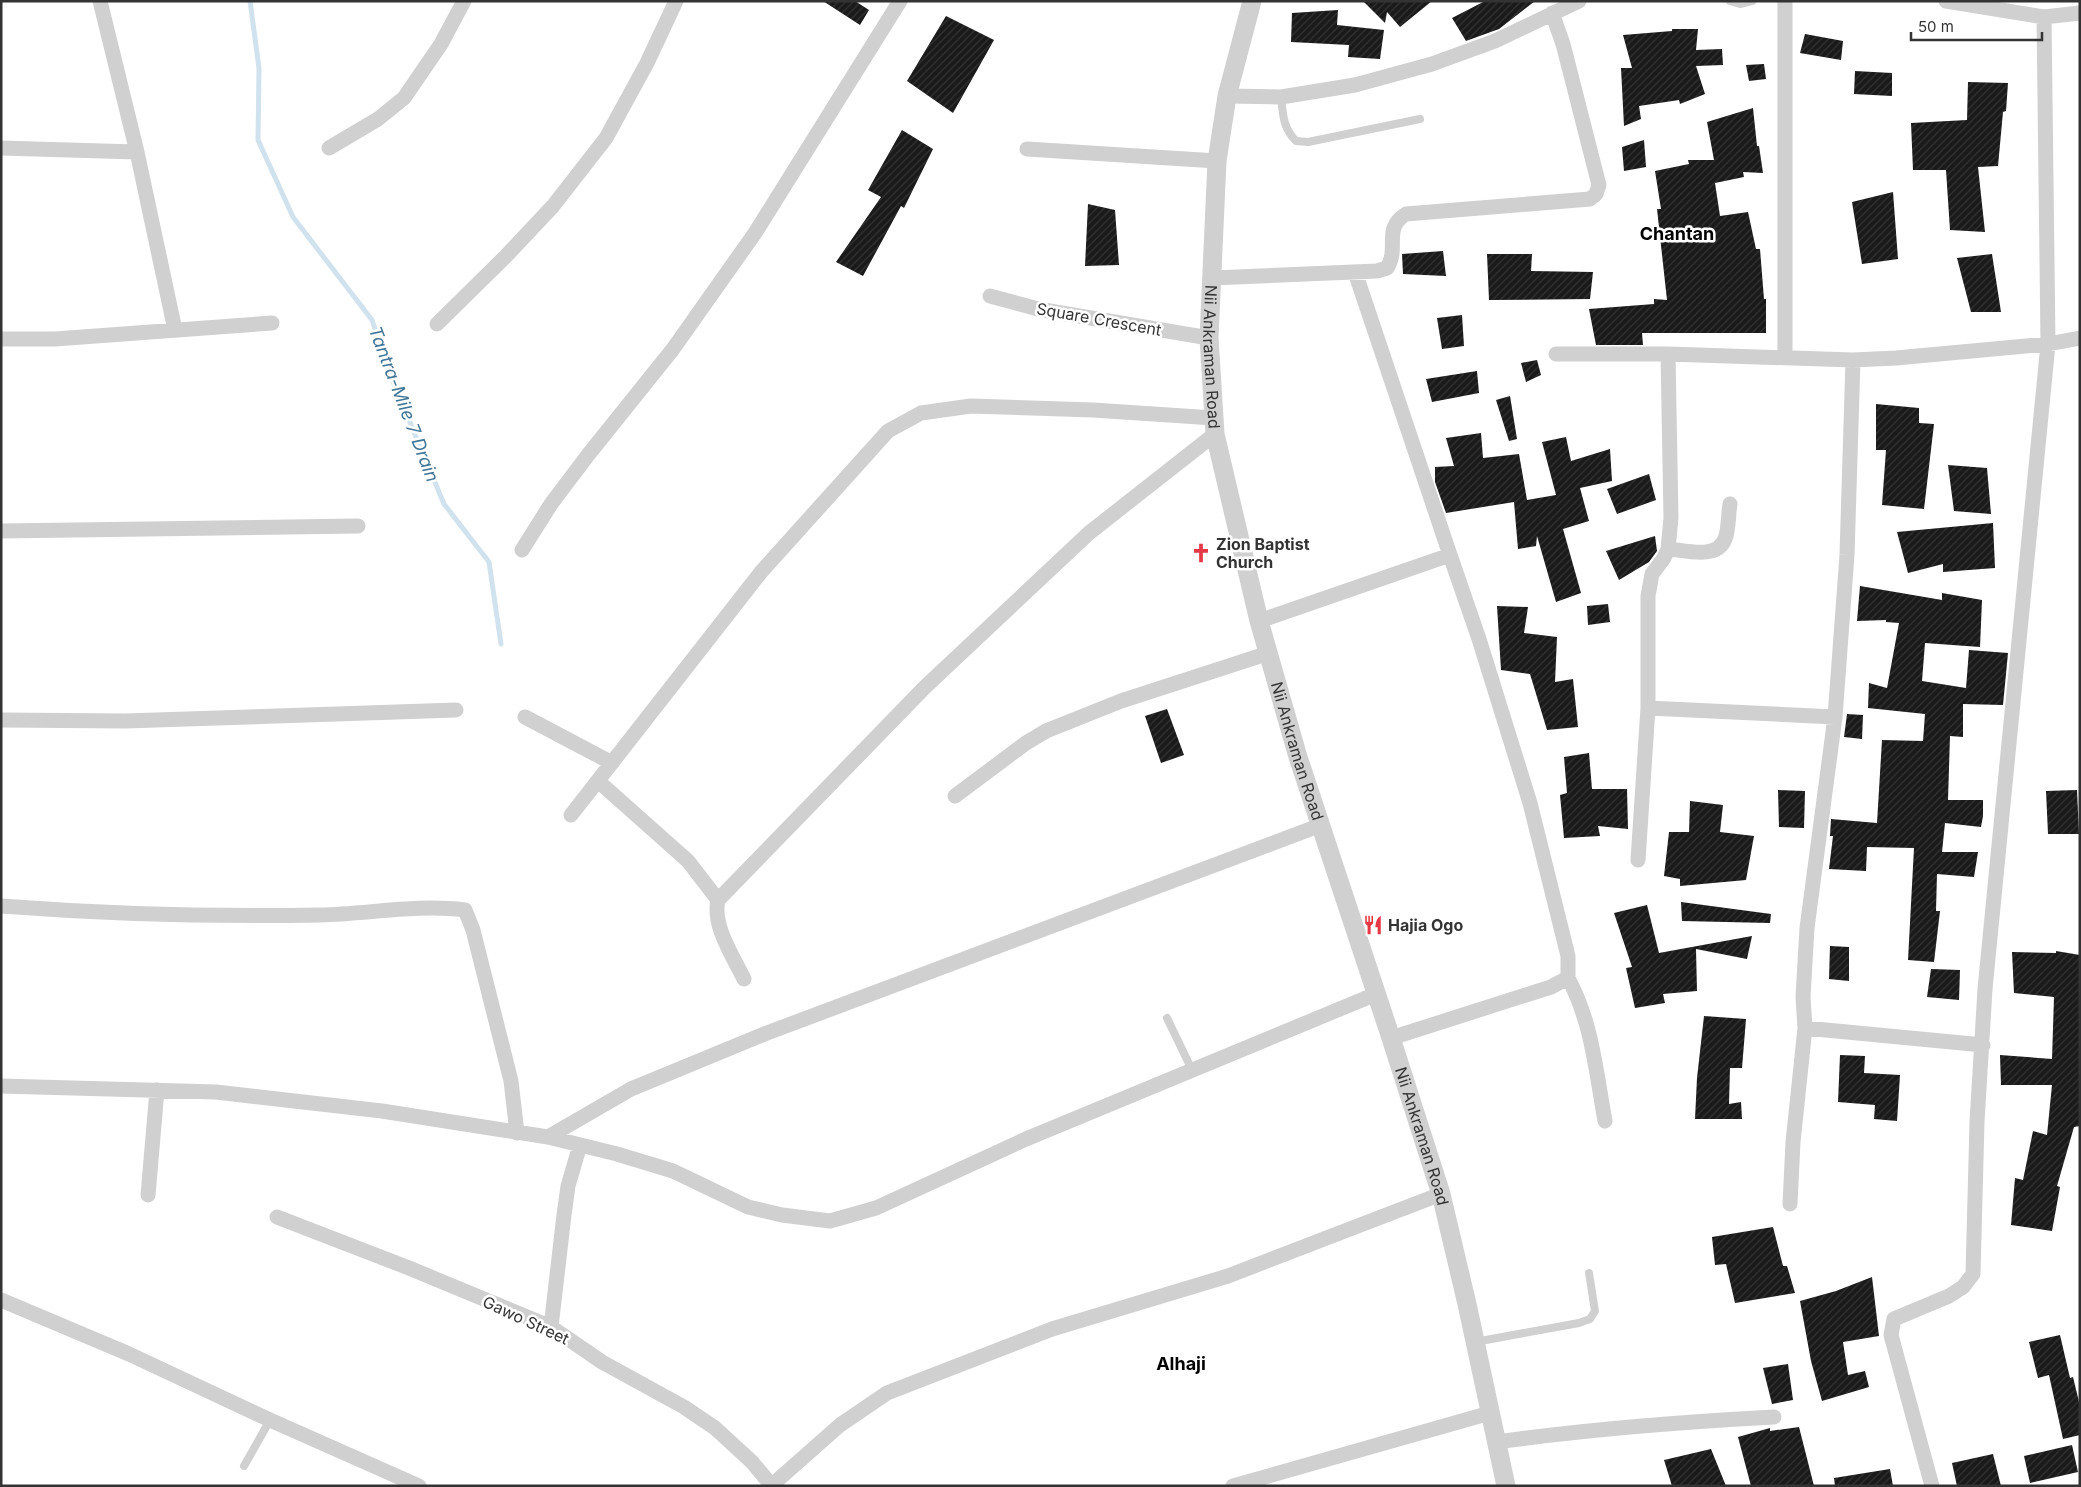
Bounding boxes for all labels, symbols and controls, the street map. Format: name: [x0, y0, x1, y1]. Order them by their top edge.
scale bar: [1911, 10, 2042, 42]
text: 50 m: [1918, 17, 1954, 36]
district label: Chantan: [1640, 223, 1714, 244]
street label: Nii Ankraman Road: [1199, 284, 1225, 429]
street label: Square Crescent: [1035, 298, 1163, 340]
water label: Tantra-Mile 7 Drain: [365, 323, 443, 485]
place label: Zion Baptist Church: [1216, 534, 1310, 572]
church icon: Zion Baptist Church: [1190, 542, 1212, 564]
street label: Nii Ankraman Road: [1267, 679, 1328, 823]
restaurant icon: Hajia Ogo: [1362, 914, 1384, 936]
place label: Hajia Ogo: [1388, 915, 1463, 935]
street label: Nii Ankraman Road: [1391, 1064, 1453, 1207]
street label: Gawo Street: [480, 1291, 572, 1349]
district label: Alhaji: [1156, 1353, 1206, 1374]

